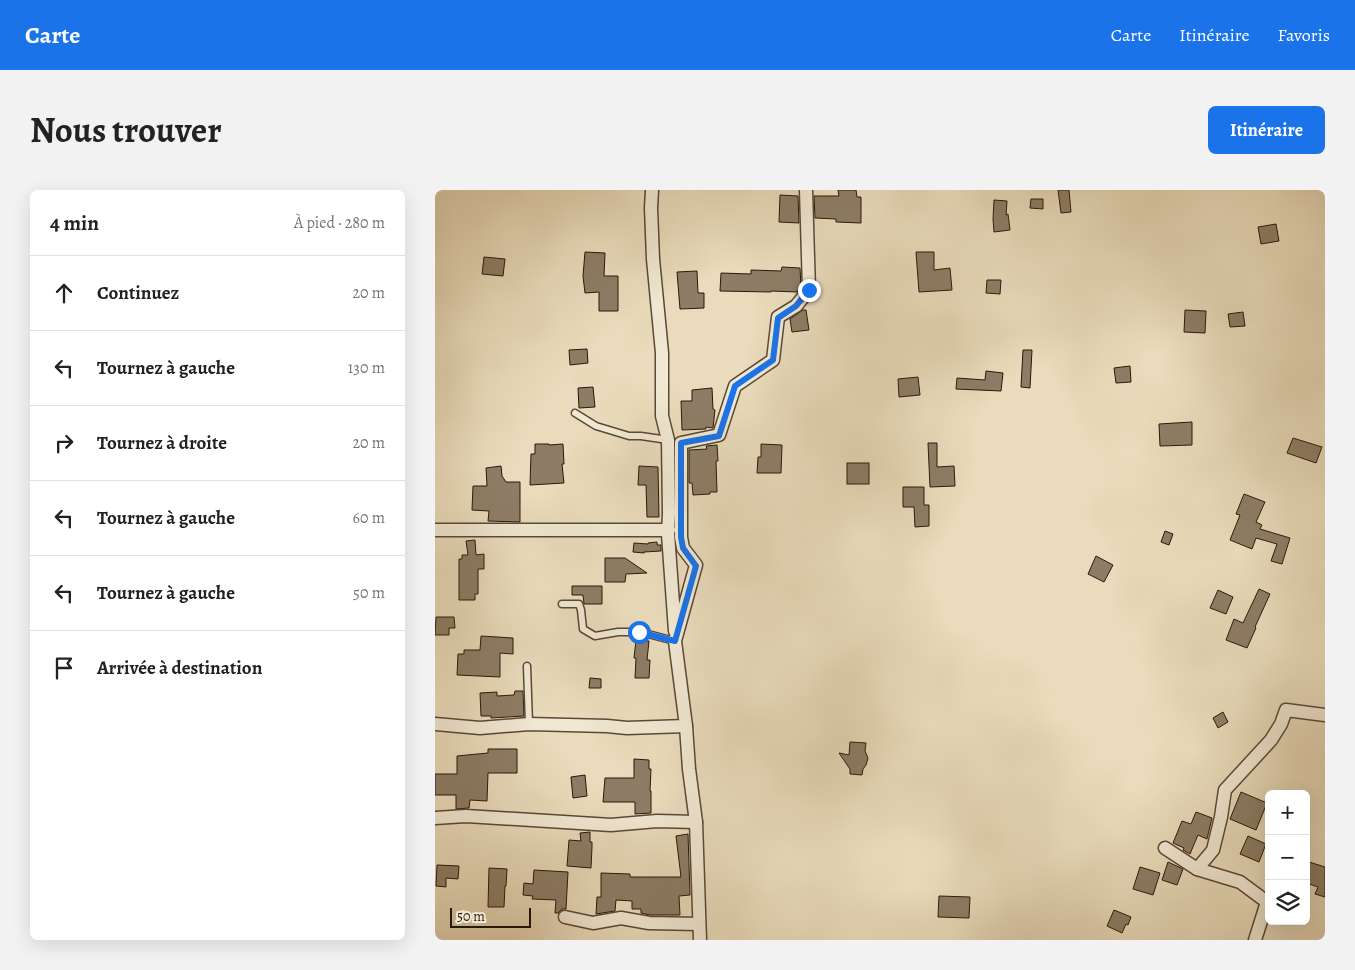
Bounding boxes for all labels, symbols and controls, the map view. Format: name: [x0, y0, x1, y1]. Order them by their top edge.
text: Carte: [25, 19, 80, 51]
text: Carte: [1111, 23, 1151, 47]
text: Itinéraire: [1179, 23, 1250, 47]
text: Favoris: [1278, 23, 1330, 47]
text: Nous trouver: [30, 106, 222, 154]
button: Itinéraire: [1208, 106, 1325, 154]
text: 4 min: [50, 209, 99, 237]
text: À pied · 280 m: [294, 212, 385, 234]
icon: ahead: [50, 279, 78, 307]
route end: [798, 279, 821, 302]
text: Continuez: [97, 280, 179, 306]
text: 20 m: [352, 282, 385, 304]
icon: left: [50, 354, 78, 382]
text: Tournez à gauche: [97, 355, 235, 381]
text: 130 m: [348, 357, 385, 379]
icon: right: [50, 429, 78, 457]
text: Tournez à droite: [97, 430, 227, 456]
text: 20 m: [352, 432, 385, 454]
icon: left: [50, 504, 78, 532]
text: Tournez à gauche: [97, 505, 235, 531]
text: 60 m: [353, 507, 385, 529]
icon: left: [50, 579, 78, 607]
text: Tournez à gauche: [97, 580, 235, 606]
text: 50 m: [353, 582, 385, 604]
route start: [628, 621, 651, 644]
icon: arrive: [50, 654, 78, 682]
text: Arrivée à destination: [97, 655, 262, 681]
map controls: [1265, 790, 1310, 925]
button: +: [1265, 790, 1310, 835]
button: −: [1265, 835, 1310, 880]
button: layers: [1265, 880, 1310, 925]
scale bar: [450, 905, 531, 928]
text: 50 m: [457, 907, 485, 926]

